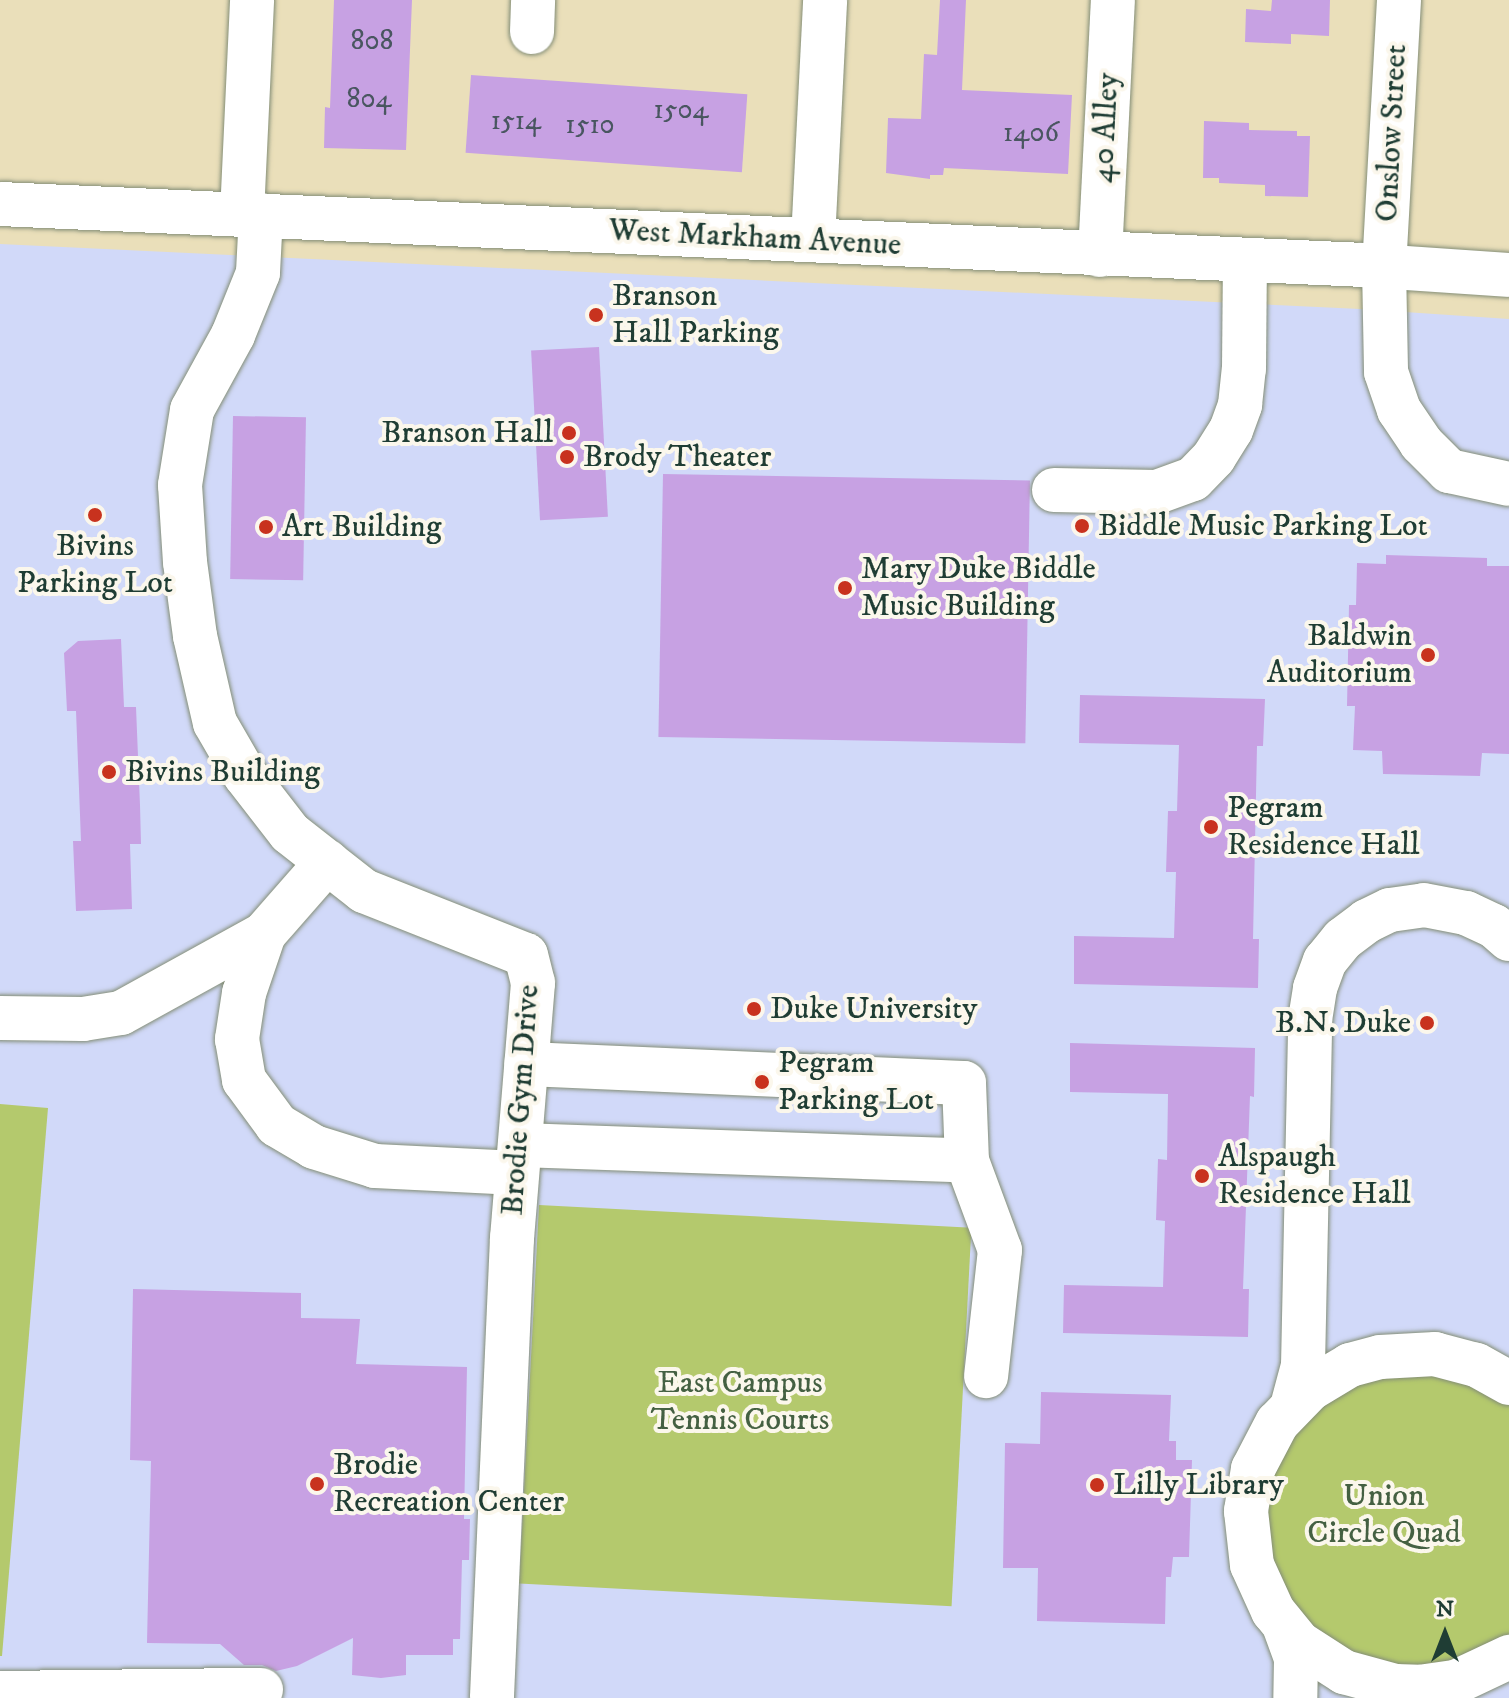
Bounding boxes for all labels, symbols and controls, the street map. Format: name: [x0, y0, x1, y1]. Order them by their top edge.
house number: 808: [350, 24, 394, 58]
street label: Onslow Street: [1368, 43, 1416, 223]
street label: 40 Alley: [1084, 72, 1128, 184]
house number: 804: [346, 82, 392, 116]
house number: 1504: [653, 93, 709, 127]
house number: 1514: [491, 104, 541, 138]
house number: 1510: [565, 108, 615, 142]
house number: 1406: [1003, 116, 1059, 150]
street label: West Markham Avenue: [608, 211, 902, 265]
place label: Branson Hall Parking: [612, 278, 779, 353]
marker: Branson Hall Parking: [587, 306, 605, 324]
place label: Branson Hall: [381, 414, 553, 452]
marker: Branson Hall: [560, 424, 578, 442]
place label: Brody Theater: [583, 438, 772, 476]
marker: Brody Theater: [558, 448, 576, 466]
marker: Bivins Parking Lot: [86, 506, 104, 524]
place label: Biddle Music Parking Lot: [1098, 507, 1428, 545]
place label: Art Building: [282, 508, 441, 546]
marker: Biddle Music Parking Lot: [1073, 517, 1091, 535]
marker: Art Building: [257, 518, 275, 536]
place label: Bivins Parking Lot: [17, 528, 173, 603]
place label: Mary Duke Biddle Music Building: [861, 551, 1096, 626]
marker: Mary Duke Biddle Music Building: [836, 579, 854, 597]
place label: Baldwin Auditorium: [1267, 618, 1412, 693]
marker: Baldwin Auditorium: [1419, 646, 1437, 664]
place label: Bivins Building: [125, 753, 320, 791]
marker: Bivins Building: [100, 763, 118, 781]
place label: Pegram Residence Hall: [1227, 790, 1420, 865]
marker: Pegram Residence Hall: [1202, 818, 1220, 836]
street label: Brodie Gym Drive: [494, 983, 548, 1217]
place label: Duke University: [770, 990, 977, 1028]
marker: Duke University: [745, 1000, 763, 1018]
place label: B.N. Duke: [1275, 1004, 1411, 1042]
marker: B.N. Duke: [1418, 1014, 1436, 1032]
place label: Pegram Parking Lot: [778, 1045, 934, 1120]
marker: Pegram Parking Lot: [753, 1073, 771, 1091]
place label: Alspaugh Residence Hall: [1218, 1139, 1411, 1214]
marker: Alspaugh Residence Hall: [1193, 1167, 1211, 1185]
park label: East Campus Tennis Courts: [651, 1365, 829, 1440]
place label: Brodie Recreation Center: [333, 1447, 564, 1522]
place label: Lilly Library: [1113, 1466, 1284, 1504]
marker: Brodie Recreation Center: [308, 1475, 326, 1493]
marker: Lilly Library: [1088, 1476, 1106, 1494]
park label: Union Circle Quad: [1307, 1478, 1461, 1553]
north arrow: [1405, 1594, 1485, 1674]
text: N: [1436, 1596, 1454, 1623]

